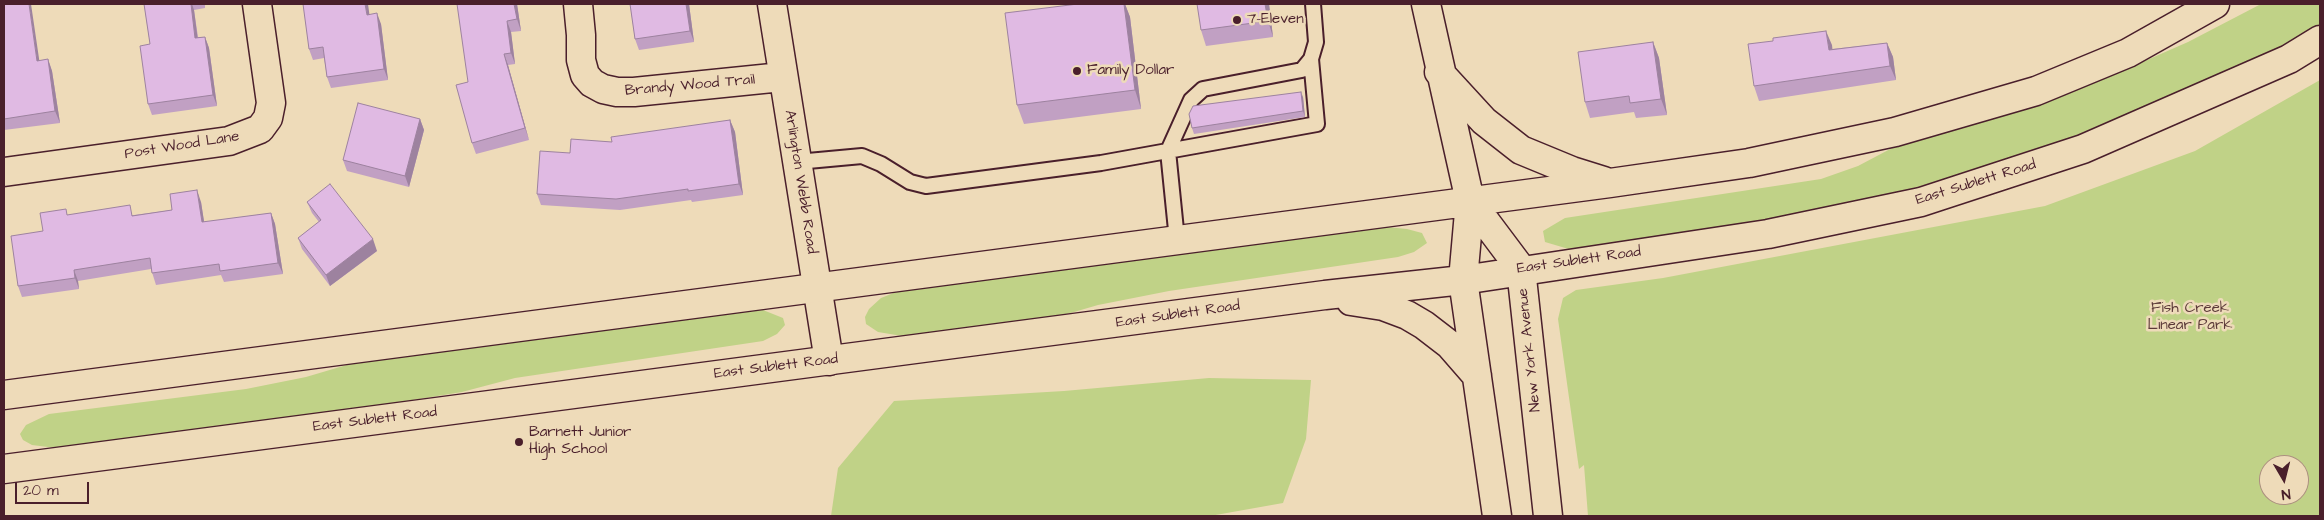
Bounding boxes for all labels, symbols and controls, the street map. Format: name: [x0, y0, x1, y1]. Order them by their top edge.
place label: 7-Eleven: [1247, 11, 1304, 29]
marker: 7-Eleven: [1231, 14, 1243, 26]
place label: Family Dollar: [1087, 62, 1174, 80]
marker: Family Dollar: [1071, 65, 1083, 77]
street label: Brandy Wood Trail: [624, 71, 756, 101]
street label: Arlington Webb Road: [780, 109, 820, 255]
street label: Post Wood Lane: [123, 128, 241, 164]
street label: East Sublett Road: [1914, 156, 2038, 210]
street label: East Sublett Road: [1516, 243, 1642, 279]
street label: New York Avenue: [1515, 287, 1545, 413]
street label: East Sublett Road: [1115, 297, 1241, 333]
park label: Fish Creek Linear Park: [2148, 300, 2232, 335]
street label: East Sublett Road: [713, 350, 839, 384]
street label: East Sublett Road: [312, 403, 438, 437]
place label: Barnett Junior High School: [529, 424, 631, 459]
marker: Barnett Junior High School: [513, 436, 525, 448]
north arrow: [2259, 455, 2309, 505]
scale bar: [18, 472, 91, 504]
text: 20 m: [23, 480, 59, 501]
text: N: [2280, 483, 2292, 504]

